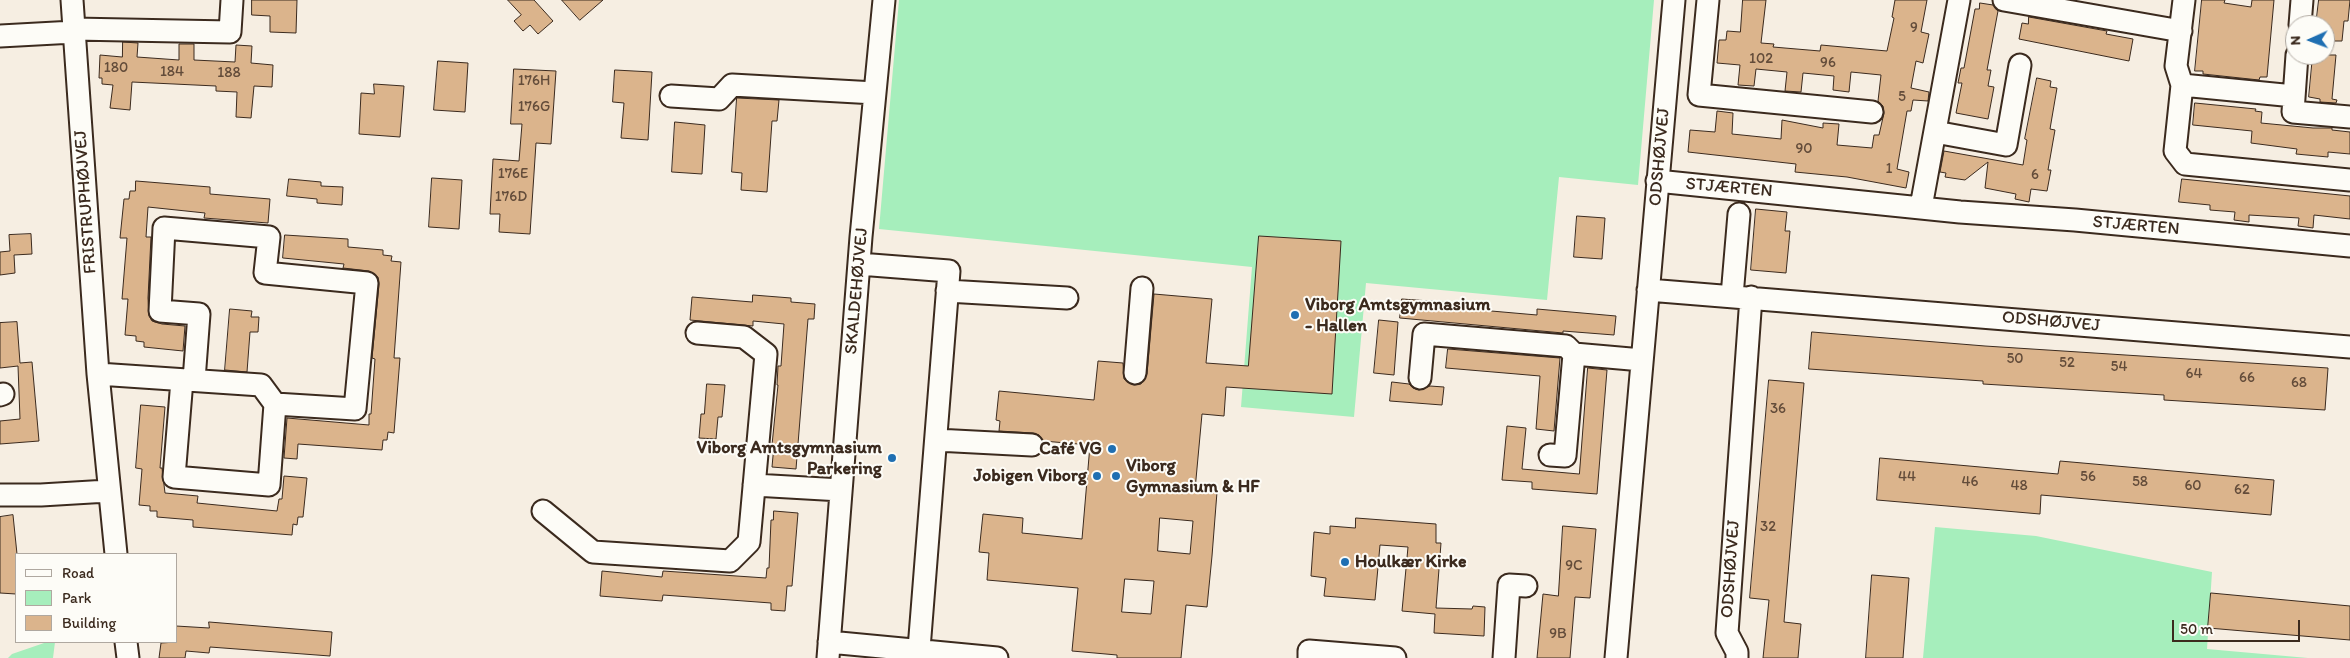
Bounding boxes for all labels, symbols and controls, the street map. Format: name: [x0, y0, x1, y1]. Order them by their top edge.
north arrow: [2285, 15, 2335, 65]
house number: 9: [1910, 19, 1918, 37]
text: N: [2287, 35, 2304, 46]
house number: 102: [1749, 50, 1773, 68]
house number: 96: [1820, 54, 1836, 72]
house number: 180: [104, 59, 128, 77]
house number: 184: [160, 63, 184, 81]
house number: 188: [217, 64, 241, 82]
house number: 176H: [518, 72, 550, 90]
house number: 5: [1898, 88, 1906, 106]
house number: 176G: [518, 98, 550, 116]
street label: ODSHØJVEJ: [1645, 107, 1675, 207]
street label: FRISTRUPHØJVEJ: [70, 129, 102, 275]
house number: 90: [1795, 140, 1813, 158]
house number: 1: [1886, 160, 1892, 178]
house number: 176E: [498, 165, 528, 183]
house number: 6: [2031, 166, 2039, 184]
street label: STJÆRTEN: [1685, 173, 1773, 203]
house number: 176D: [495, 188, 527, 206]
street label: STJÆRTEN: [2092, 211, 2180, 241]
street label: SKALDEHØJVEJ: [841, 227, 873, 355]
place label: Viborg Amtsgymnasium - Hallen: [1305, 294, 1490, 336]
street label: ODSHØJVEJ: [2001, 307, 2101, 337]
marker: Viborg Amtsgymnasium - Hallen: [1289, 309, 1301, 321]
house number: 50: [2006, 350, 2024, 368]
house number: 52: [2059, 354, 2075, 372]
house number: 54: [2111, 358, 2127, 376]
house number: 64: [2186, 365, 2202, 383]
house number: 66: [2239, 369, 2255, 387]
house number: 68: [2291, 374, 2307, 392]
house number: 36: [1770, 400, 1786, 418]
place label: Viborg Amtsgymnasium Parkering: [697, 437, 882, 479]
place label: Café VG: [1039, 438, 1102, 460]
marker: Café VG: [1106, 443, 1118, 455]
marker: Viborg Amtsgymnasium Parkering: [886, 452, 898, 464]
place label: Viborg Gymnasium & HF: [1126, 455, 1260, 498]
place label: Jobigen Viborg: [974, 465, 1087, 487]
house number: 44: [1898, 468, 1916, 486]
house number: 56: [2080, 468, 2096, 486]
marker: Jobigen Viborg: [1091, 470, 1103, 482]
marker: Viborg Gymnasium & HF: [1110, 470, 1122, 482]
house number: 46: [1962, 473, 1978, 491]
house number: 58: [2132, 473, 2148, 491]
house number: 48: [2010, 477, 2028, 495]
house number: 60: [2184, 477, 2202, 495]
house number: 62: [2234, 481, 2250, 499]
house number: 32: [1760, 518, 1776, 536]
street label: ODSHØJVEJ: [1717, 519, 1745, 619]
place label: Houlkær Kirke: [1355, 551, 1467, 573]
legend: [15, 553, 178, 643]
marker: Houlkær Kirke: [1339, 556, 1351, 568]
house number: 9C: [1565, 557, 1583, 575]
text: Road: [62, 564, 94, 582]
text: Park: [62, 589, 92, 607]
scale bar: [2175, 610, 2302, 642]
text: Building: [62, 614, 116, 632]
text: 50 m: [2180, 620, 2213, 638]
house number: 9B: [1549, 625, 1567, 643]

